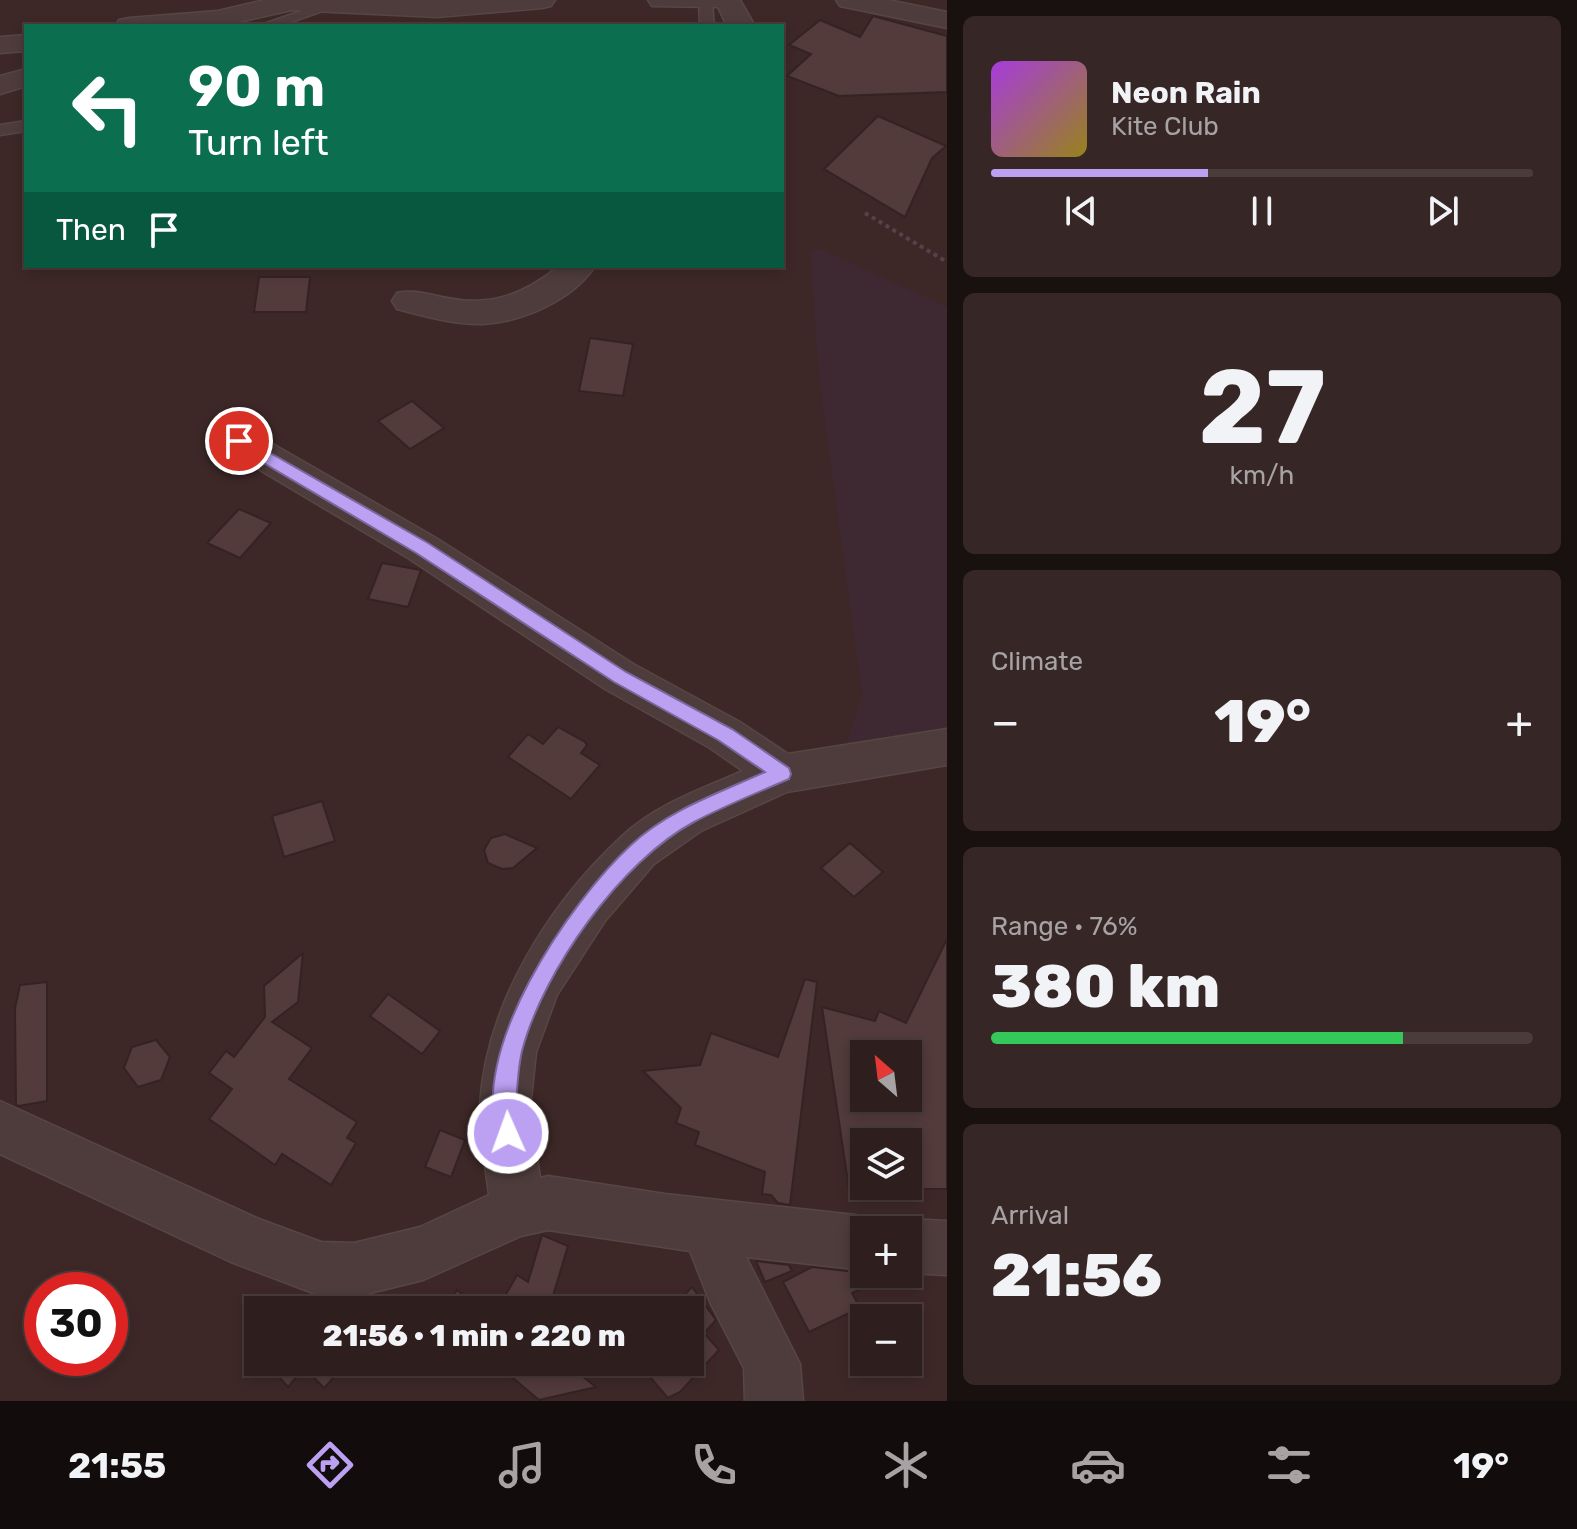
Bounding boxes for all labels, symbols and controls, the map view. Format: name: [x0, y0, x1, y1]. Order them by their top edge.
text: 90 m: [188, 54, 325, 120]
icon: left: [56, 56, 160, 160]
text: Neon Rain: [1111, 75, 1261, 111]
text: Kite Club: [1111, 111, 1219, 142]
text: Turn left: [188, 121, 329, 164]
icon: previous: [1059, 189, 1103, 233]
icon: pause: [1240, 189, 1284, 233]
icon: next: [1421, 189, 1465, 233]
icon: arrive: [142, 208, 186, 252]
text: Then: [56, 212, 126, 248]
text: 27: [1198, 346, 1326, 469]
pin: [205, 407, 273, 475]
icon: arrive: [217, 419, 261, 463]
text: km/h: [1230, 460, 1294, 491]
text: Climate: [991, 646, 1083, 677]
text: 19°: [1214, 686, 1311, 757]
text: −: [991, 696, 1020, 748]
text: +: [1506, 696, 1533, 748]
text: Range · 76%: [991, 911, 1138, 942]
text: 380 km: [991, 951, 1220, 1022]
north arrow: [850, 1040, 922, 1112]
map controls: [850, 1040, 922, 1376]
position arrow: [466, 1091, 550, 1175]
button: layers: [850, 1128, 922, 1200]
text: Arrival: [991, 1200, 1069, 1231]
button: +: [850, 1216, 922, 1288]
text: 21:56: [991, 1240, 1162, 1311]
speed limit sign: 30: [24, 1272, 128, 1376]
button: −: [850, 1304, 922, 1376]
text: 21:56 · 1 min · 220 m: [322, 1318, 626, 1354]
icon: directions: [302, 1437, 358, 1493]
icon: music: [494, 1437, 550, 1493]
icon: phone: [686, 1437, 742, 1493]
icon: climate: [878, 1437, 934, 1493]
icon: car: [1070, 1437, 1126, 1493]
icon: filters: [1261, 1437, 1317, 1493]
text: 21:55: [68, 1444, 166, 1487]
text: 19°: [1453, 1444, 1509, 1487]

